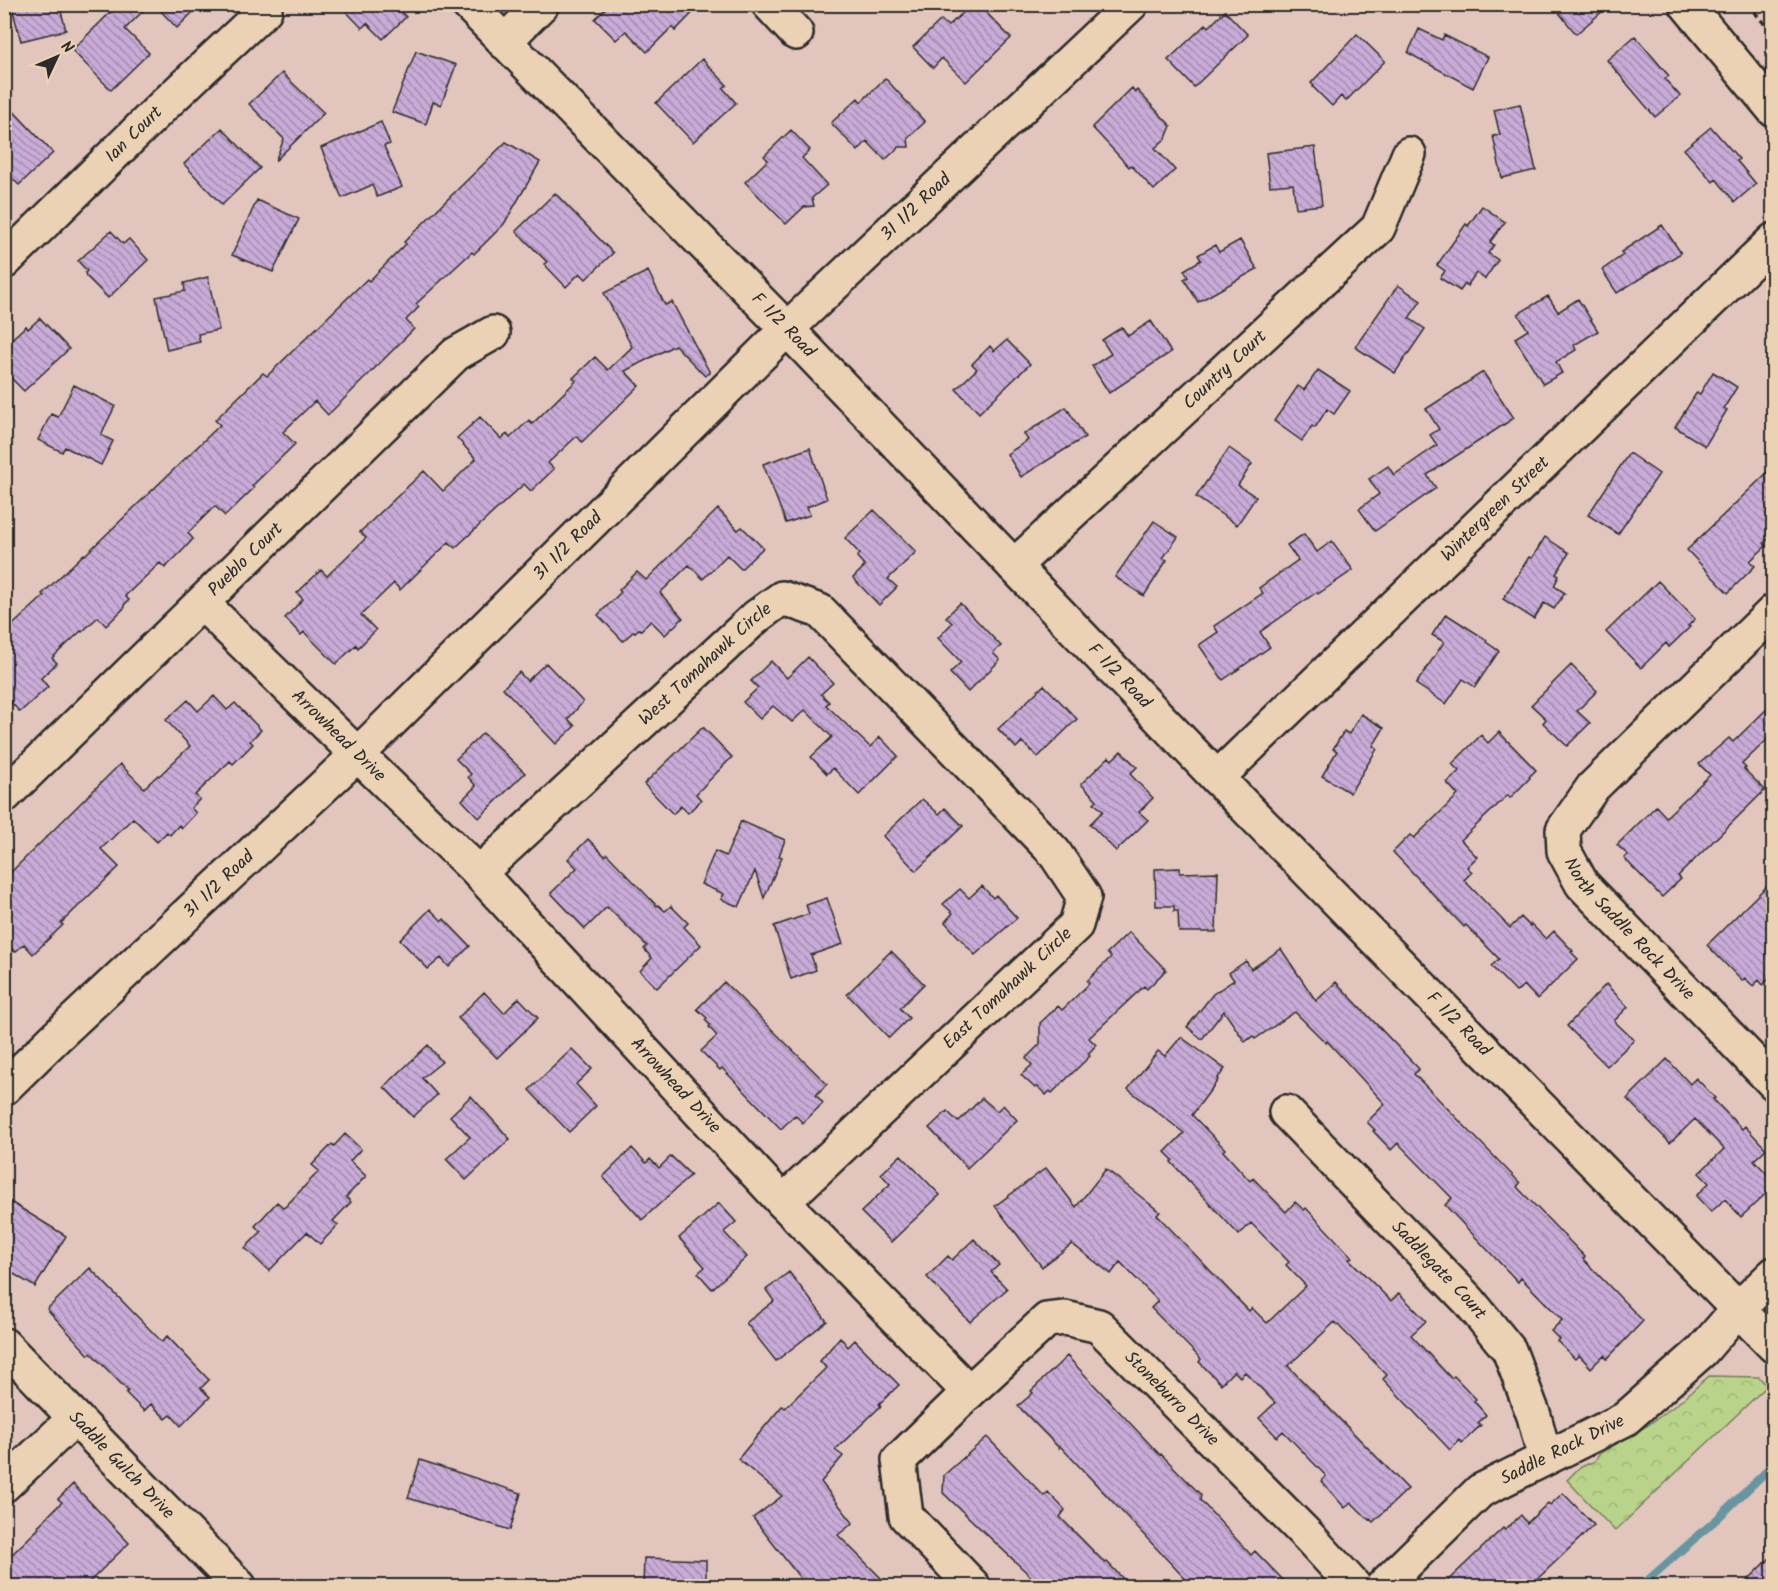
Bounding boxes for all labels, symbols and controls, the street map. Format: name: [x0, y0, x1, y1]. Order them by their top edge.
north arrow: [27, 27, 87, 87]
text: N: [54, 35, 79, 60]
street label: Ian Court: [98, 98, 170, 170]
street label: 31 1/2 Road: [874, 165, 959, 248]
street label: F 1/2 Road: [744, 286, 823, 366]
street label: Country Court: [1176, 323, 1275, 417]
street label: Wintergreen Street: [1434, 449, 1557, 569]
street label: 31 1/2 Road: [526, 504, 610, 588]
street label: Pueblo Court: [201, 515, 291, 604]
street label: West Tomahawk Circle: [632, 595, 778, 733]
street label: F 1/2 Road: [1080, 636, 1159, 717]
street label: Arrowhead Drive: [284, 683, 393, 789]
street label: 31 1/2 Road: [176, 843, 262, 925]
street label: North Saddle Rock Drive: [1556, 852, 1702, 1007]
street label: East Tomahawk Circle: [936, 921, 1080, 1057]
street label: F 1/2 Road: [1419, 985, 1498, 1065]
street label: Arrowhead Drive: [623, 1031, 728, 1141]
street label: Saddlegate Court: [1384, 1214, 1494, 1327]
street label: Stoneburro Drive: [1117, 1344, 1226, 1454]
street label: Saddle Gulch Drive: [61, 1404, 181, 1526]
street label: Saddle Rock Drive: [1495, 1407, 1630, 1493]

